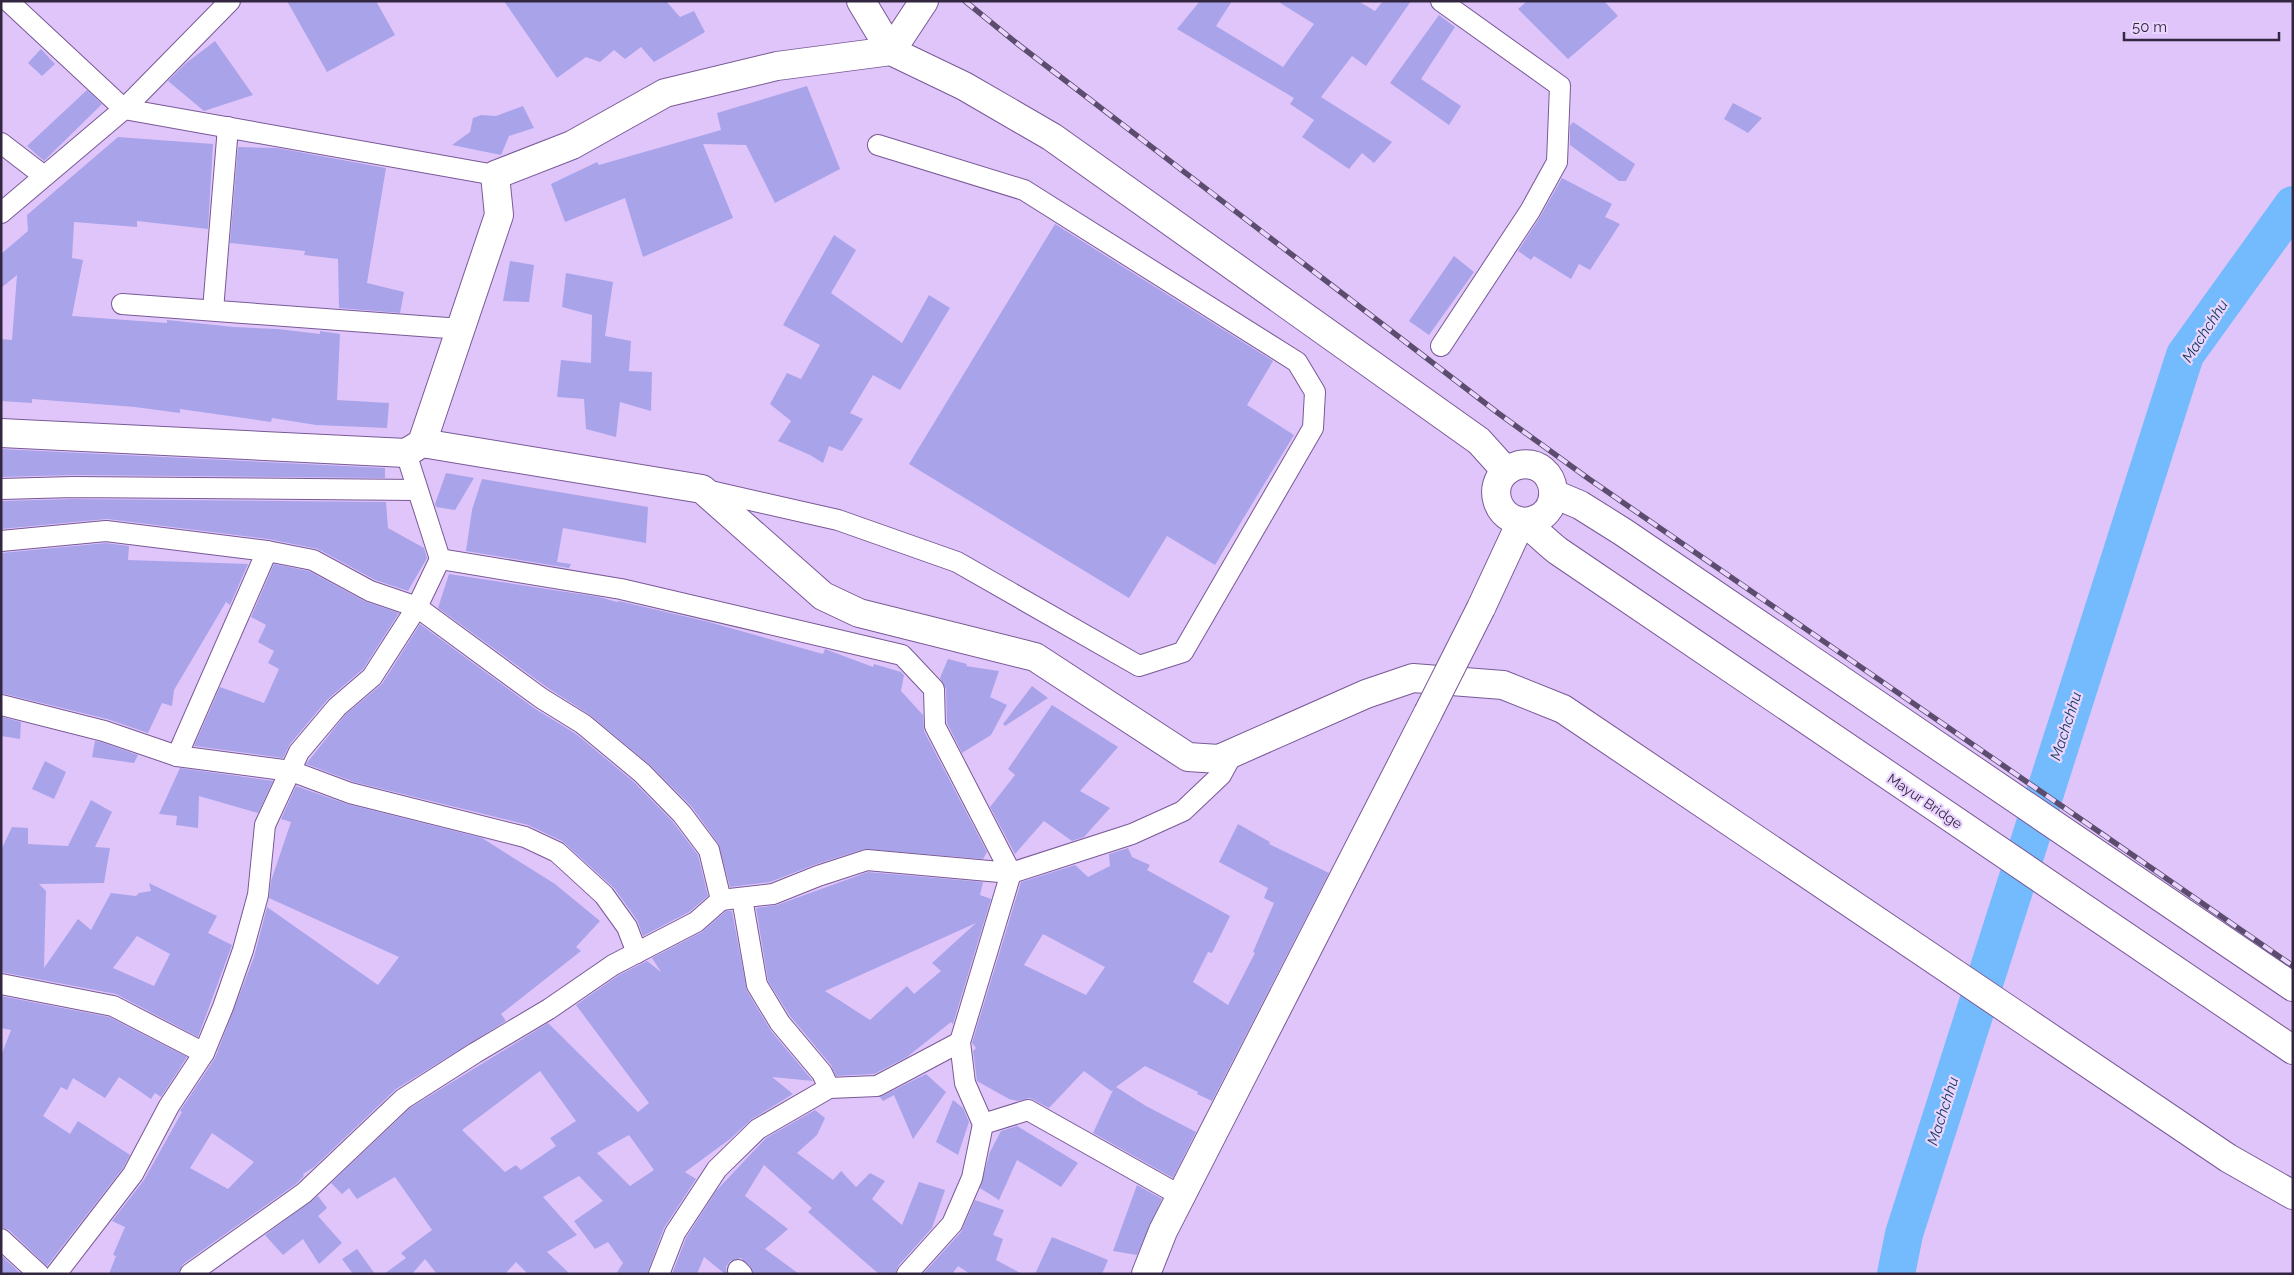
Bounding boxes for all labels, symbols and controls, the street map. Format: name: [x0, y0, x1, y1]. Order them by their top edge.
scale bar: [2124, 10, 2279, 42]
text: 50 m: [2132, 18, 2167, 36]
water label: Machchhu: [2178, 296, 2232, 366]
water label: Machchhu: [2046, 689, 2086, 763]
street label: Mayur Bridge: [1885, 770, 1965, 832]
water label: Machchhu: [1923, 1074, 1963, 1148]

